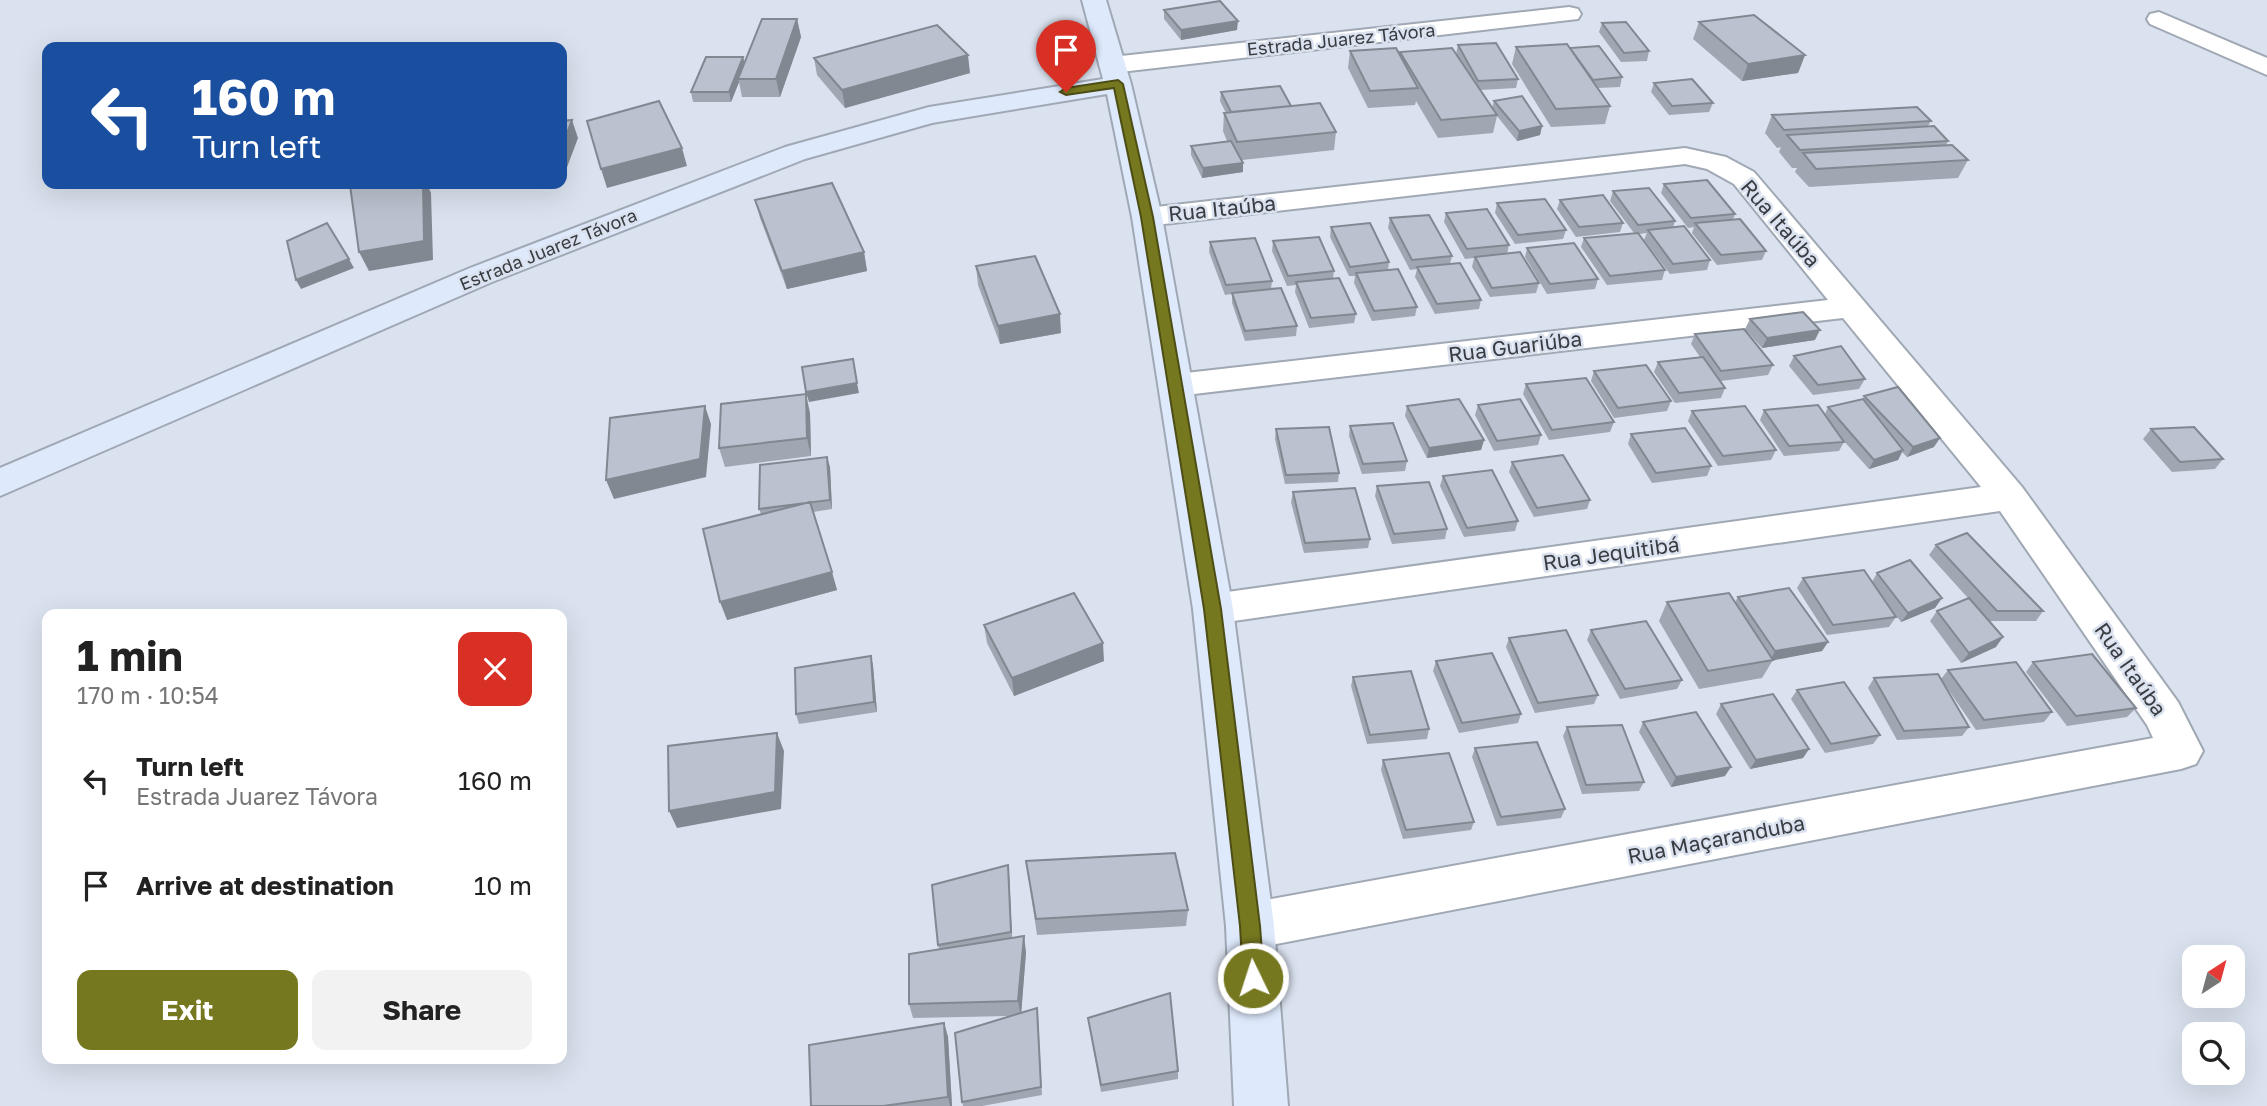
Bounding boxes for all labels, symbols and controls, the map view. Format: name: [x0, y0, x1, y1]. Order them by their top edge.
street label: Estrada Juarez Távora: [1246, 18, 1436, 60]
pin: [1036, 20, 1096, 92]
icon: arrive: [1047, 31, 1085, 69]
text: 160 m: [192, 67, 335, 126]
icon: left: [77, 70, 168, 161]
text: Turn left: [192, 127, 321, 165]
street label: Rua Itaúba: [1736, 174, 1826, 272]
street label: Rua Itaúba: [1167, 189, 1277, 227]
street label: Estrada Juarez Távora: [456, 203, 640, 295]
street label: Rua Guariúba: [1447, 325, 1583, 367]
street label: Rua Jequitibá: [1541, 531, 1681, 575]
street label: Rua Itaúba: [2089, 617, 2173, 721]
text: 1 min: [77, 630, 183, 680]
button: close: [458, 632, 532, 706]
text: 170 m · 10:54: [77, 681, 219, 709]
text: Turn left: [136, 751, 244, 782]
icon: left: [77, 762, 115, 800]
text: 160 m: [458, 765, 532, 796]
text: Estrada Juarez Távora: [136, 782, 378, 810]
street label: Rua Maçaranduba: [1625, 809, 1807, 869]
icon: arrive: [77, 867, 115, 905]
text: Arrive at destination: [136, 870, 394, 901]
text: 10 m: [474, 870, 532, 901]
position arrow: [1216, 941, 1290, 1015]
north arrow: [2182, 945, 2245, 1008]
map controls: [2182, 945, 2245, 1085]
button: Exit: [77, 970, 298, 1050]
button: Share: [312, 970, 532, 1050]
button: search: [2182, 1022, 2245, 1085]

